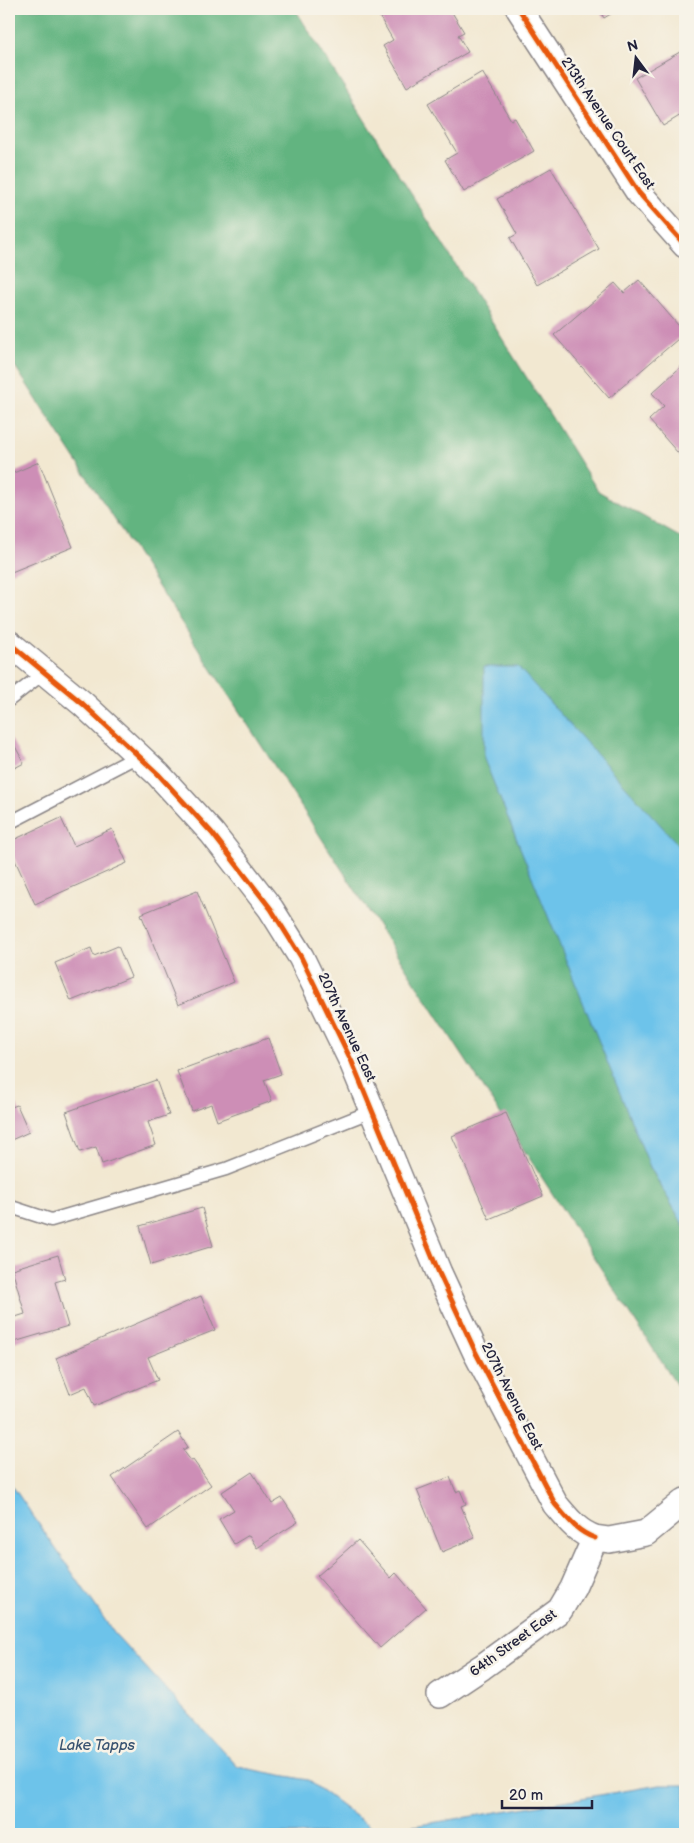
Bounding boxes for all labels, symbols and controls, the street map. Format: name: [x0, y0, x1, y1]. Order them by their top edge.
north arrow: [612, 32, 662, 82]
text: N: [625, 36, 640, 55]
street label: 213th Avenue Court East: [557, 54, 659, 193]
street label: 207th Avenue East: [314, 970, 380, 1085]
street label: 207th Avenue East: [478, 1339, 547, 1453]
street label: 64th Street East: [466, 1605, 560, 1680]
water label: Lake Tapps: [59, 1736, 136, 1755]
scale bar: [502, 1778, 592, 1810]
text: 20 m: [509, 1786, 543, 1805]

